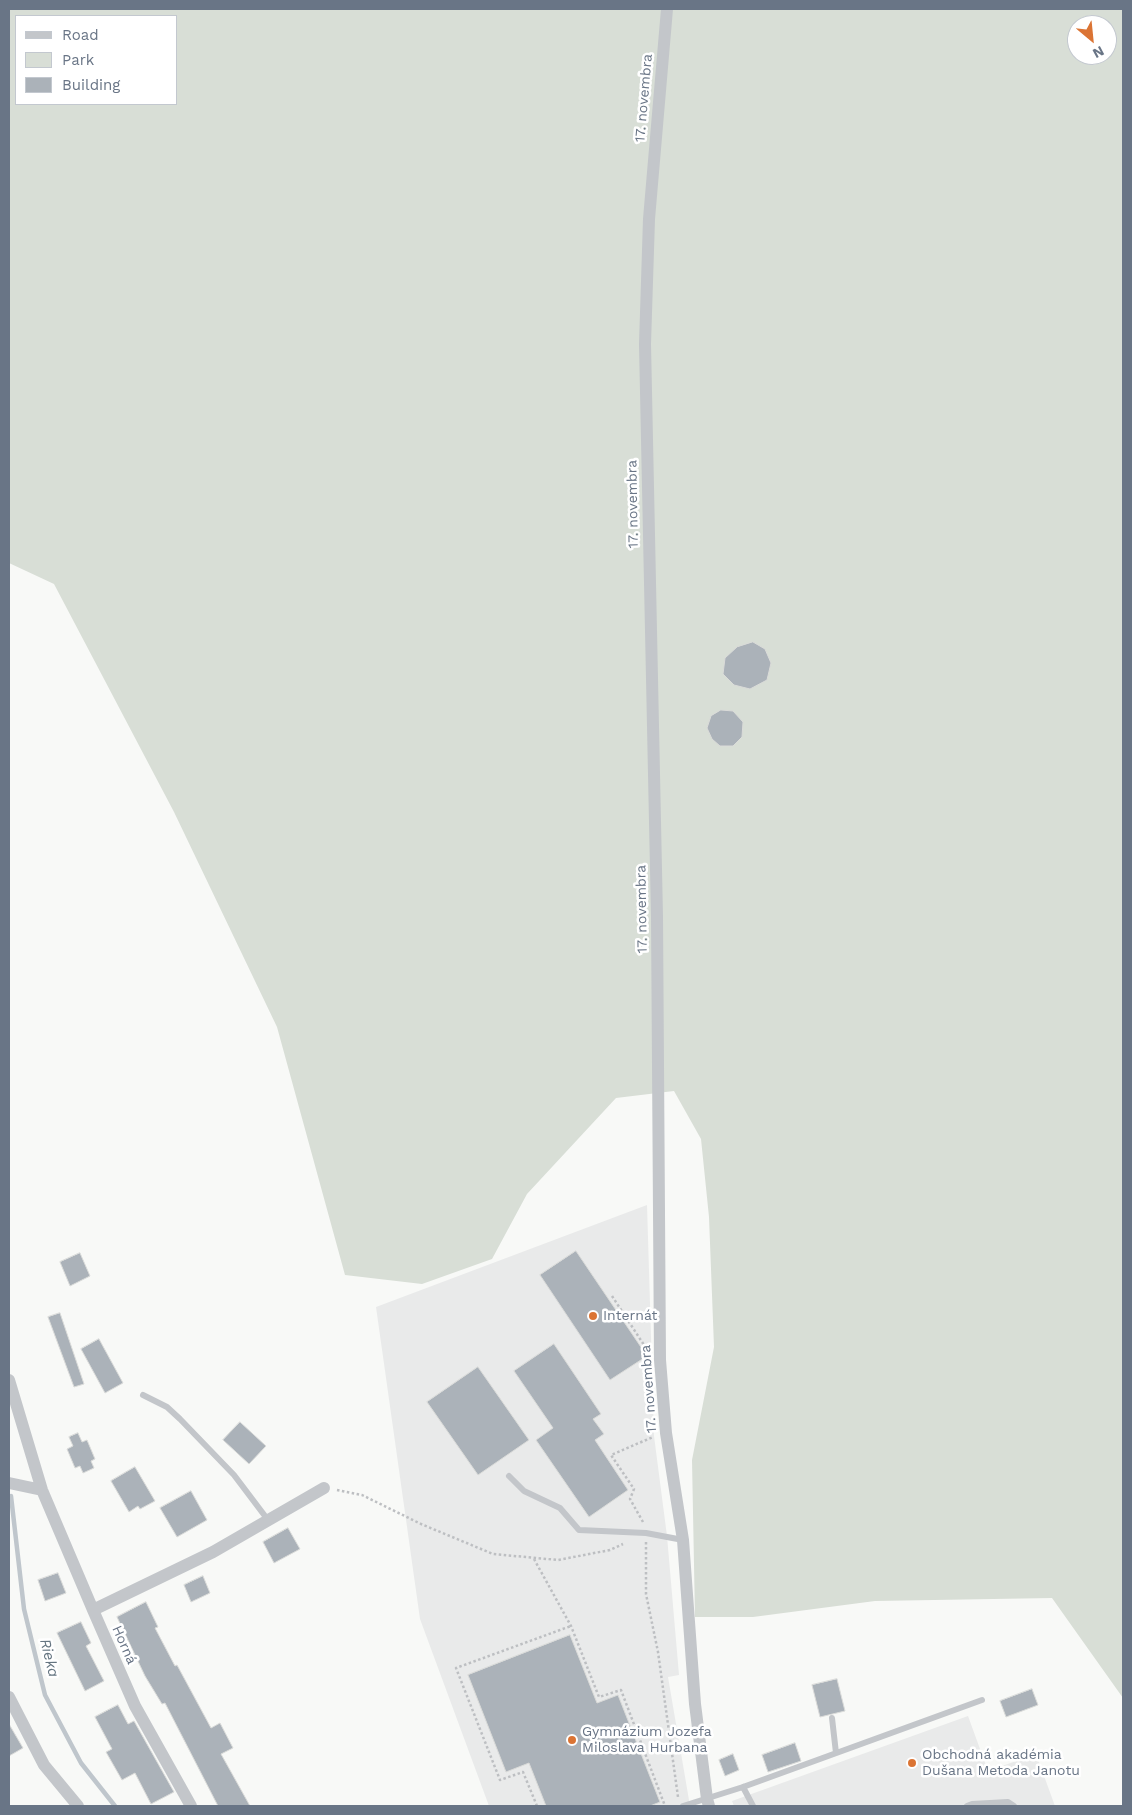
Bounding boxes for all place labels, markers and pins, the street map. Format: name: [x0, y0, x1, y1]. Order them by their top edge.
place label: Internát: [603, 1308, 657, 1324]
marker: Internát: [587, 1310, 599, 1322]
place label: Gymnázium Jozefa Miloslava Hurbana: [582, 1724, 712, 1756]
marker: Gymnázium Jozefa Miloslava Hurbana: [566, 1734, 578, 1746]
place label: Obchodná akadémia Dušana Metoda Janotu: [922, 1747, 1080, 1780]
marker: Obchodná akadémia Dušana Metoda Janotu: [906, 1757, 918, 1769]

